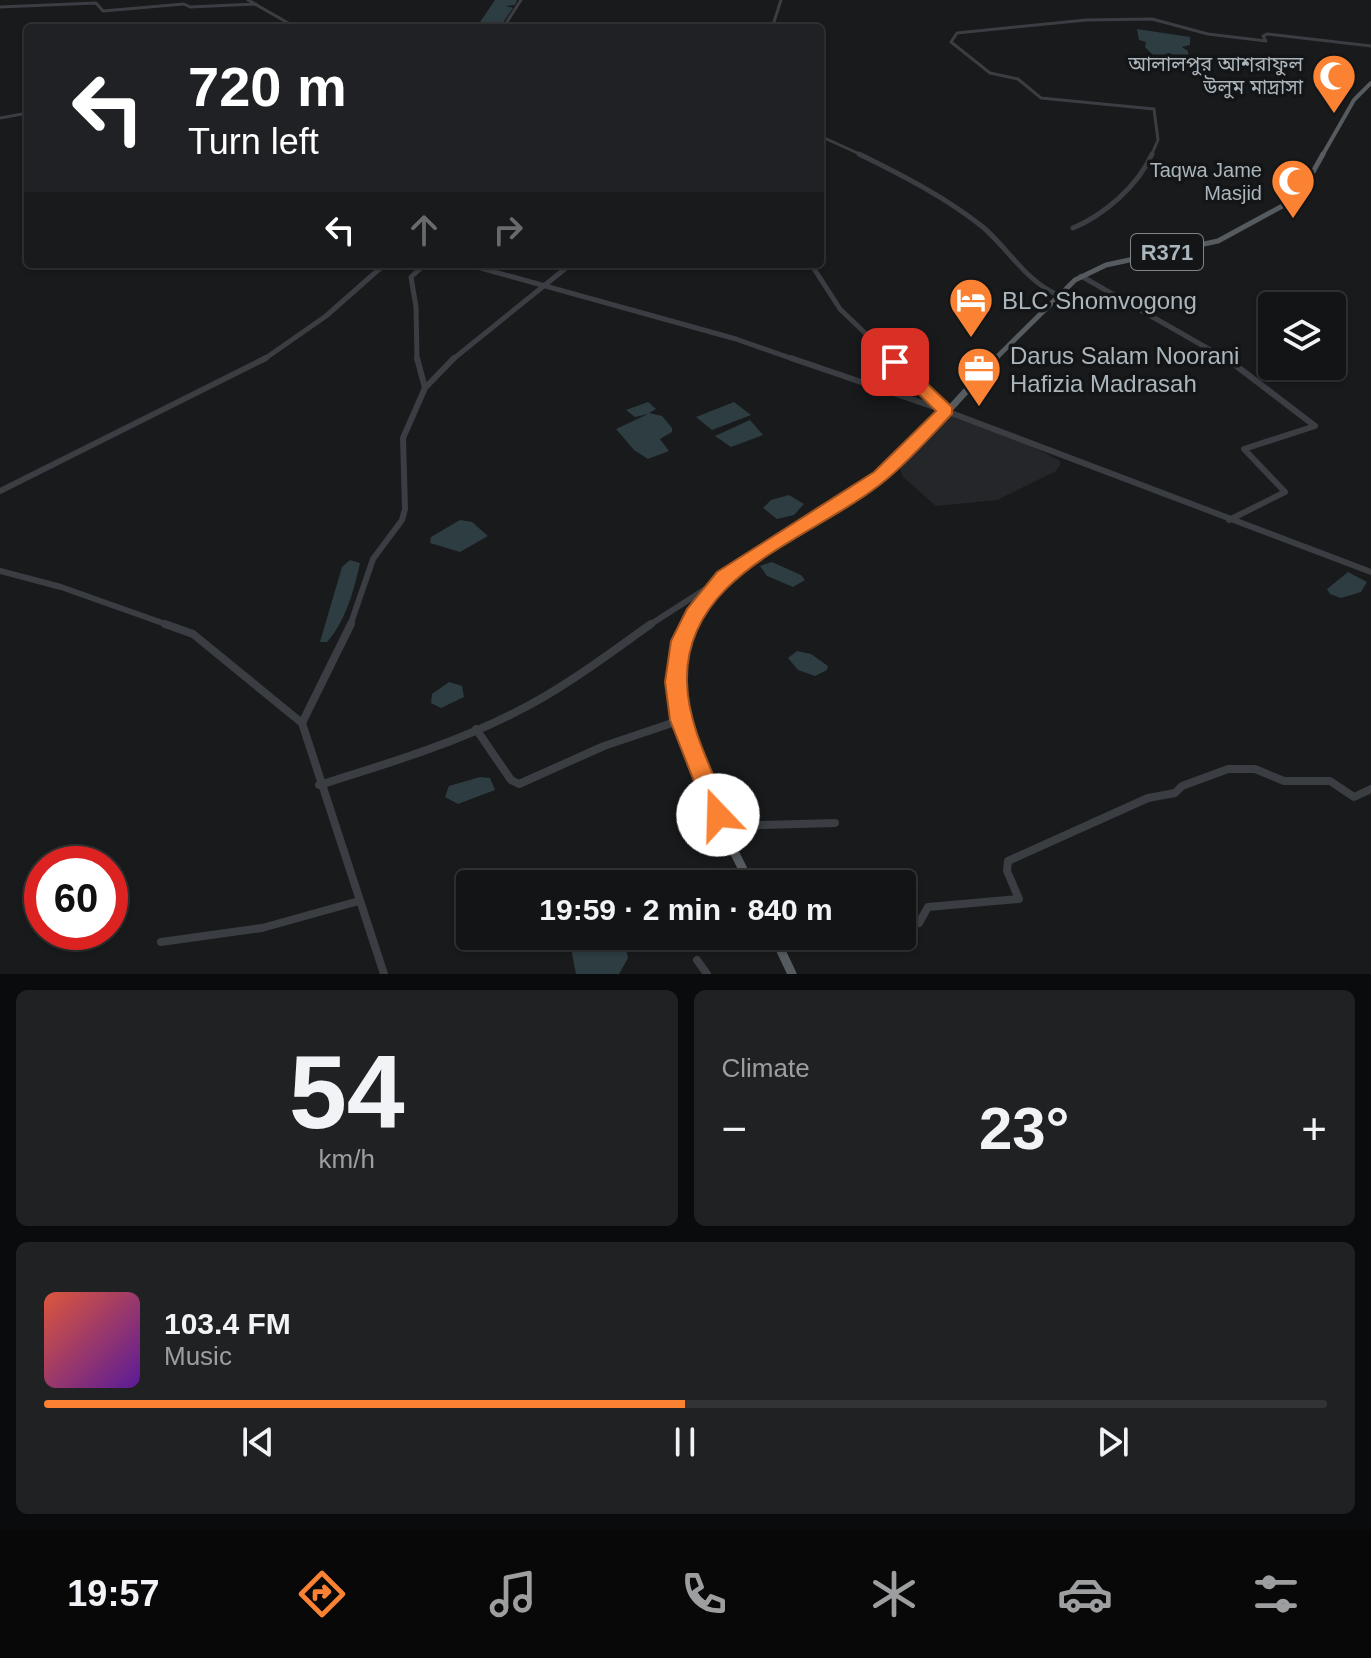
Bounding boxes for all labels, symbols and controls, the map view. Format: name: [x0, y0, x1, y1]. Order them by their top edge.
mosque icon: আলালপুর আশরাফুল উলুম মাদ্রাসা: [1310, 52, 1358, 115]
place label: আলালপুর আশরাফুল উলুম মাদ্রাসা: [1127, 53, 1304, 99]
text: 720 m: [188, 55, 347, 118]
icon: left: [56, 56, 160, 160]
text: Turn left: [188, 121, 319, 162]
mosque icon: Taqwa Jame Masjid: [1269, 157, 1317, 220]
place label: Taqwa Jame Masjid: [1150, 159, 1262, 204]
icon: left: [318, 208, 362, 252]
icon: ahead: [402, 208, 446, 252]
icon: right: [486, 208, 530, 252]
road number: R371: [1131, 234, 1203, 270]
hotel icon: BLC Shomvogong: [947, 276, 995, 339]
place label: BLC Shomvogong: [1002, 287, 1197, 314]
map controls: [1258, 292, 1346, 380]
button: layers: [1258, 292, 1346, 380]
pin: [861, 328, 929, 396]
icon: arrive: [873, 340, 917, 384]
place label: Darus Salam Noorani Hafizia Madrasah: [1010, 342, 1239, 397]
office icon: Darus Salam Noorani Hafizia Madrasah: [955, 345, 1003, 408]
position arrow: [676, 773, 760, 857]
speed limit sign: 60: [24, 846, 128, 950]
text: 19:59 · 2 min · 840 m: [539, 893, 833, 926]
text: 54: [289, 1034, 405, 1150]
text: Climate: [722, 1053, 810, 1083]
text: 23°: [979, 1095, 1070, 1162]
text: −: [722, 1104, 747, 1153]
text: +: [1301, 1104, 1327, 1153]
text: km/h: [319, 1144, 375, 1174]
text: 103.4 FM: [164, 1307, 291, 1340]
text: Music: [164, 1341, 232, 1371]
icon: previous: [236, 1420, 280, 1464]
icon: pause: [663, 1420, 707, 1464]
icon: next: [1091, 1420, 1135, 1464]
icon: directions: [294, 1566, 350, 1622]
icon: music: [485, 1566, 541, 1622]
icon: phone: [676, 1566, 732, 1622]
icon: climate: [866, 1566, 922, 1622]
icon: car: [1057, 1566, 1113, 1622]
icon: filters: [1248, 1566, 1304, 1622]
text: 19:57: [67, 1573, 159, 1614]

